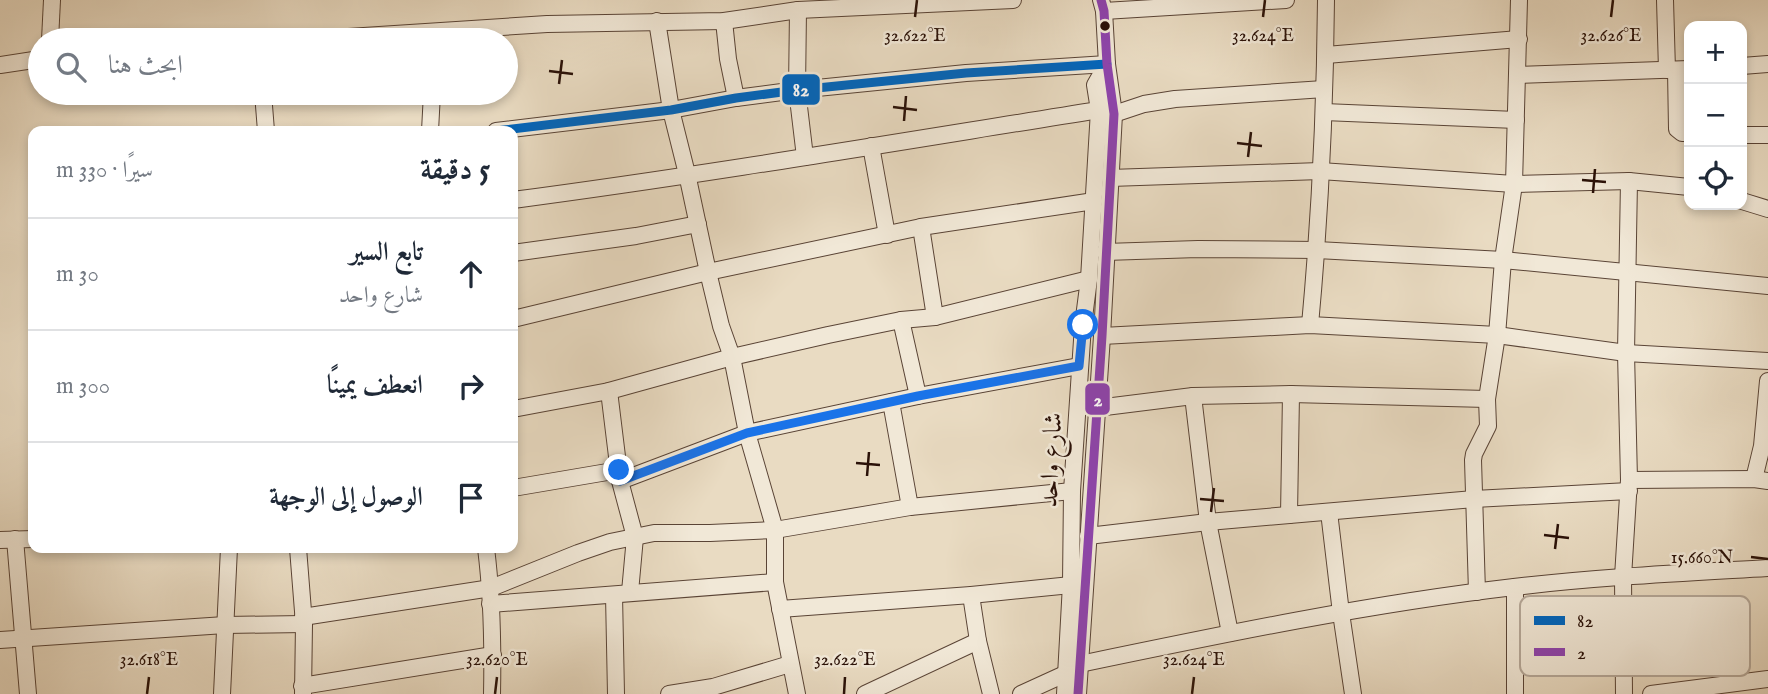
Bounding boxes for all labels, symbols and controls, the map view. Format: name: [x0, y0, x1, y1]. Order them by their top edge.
unlabelled marker: [1098, 19, 1112, 33]
map controls: [1684, 21, 1747, 210]
button: +: [1684, 21, 1747, 84]
text: 32.622°E: [884, 25, 946, 48]
text: 32.624°E: [1232, 25, 1294, 48]
text: 32.626°E: [1581, 25, 1641, 48]
search box: [28, 28, 518, 105]
icon: search: [52, 48, 90, 86]
text: ابحث هنا: [108, 49, 183, 82]
line badge: 82: [781, 73, 821, 106]
text: 82: [793, 79, 809, 103]
button: −: [1684, 84, 1747, 147]
button: locate: [1684, 147, 1747, 210]
text: 5 دقيقة: [420, 152, 490, 190]
text: سيرًا · 330 m: [56, 156, 153, 185]
text: تابع السير: [349, 236, 423, 269]
icon: ahead: [452, 255, 490, 293]
text: 30 m: [56, 260, 99, 289]
text: شارع واحد: [339, 281, 423, 310]
route start: [1067, 309, 1098, 340]
icon: right: [452, 367, 490, 405]
text: انعطف يمينًا: [327, 369, 423, 402]
text: 300 m: [56, 372, 110, 401]
line badge: 2: [1084, 382, 1111, 416]
text: 2: [1094, 389, 1103, 413]
street label: شارع واحد: [1033, 412, 1074, 509]
route end: [603, 454, 634, 485]
icon: arrive: [452, 479, 490, 517]
text: الوصول إلى الوجهة: [269, 481, 423, 514]
text: 15.660°N: [1671, 547, 1734, 570]
legend: [1520, 596, 1750, 676]
text: 82: [1577, 610, 1593, 634]
text: 2: [1577, 642, 1586, 666]
text: 32.618°E: [120, 649, 178, 672]
text: 32.620°E: [466, 649, 528, 672]
text: 32.622°E: [814, 649, 876, 672]
text: 32.624°E: [1163, 649, 1225, 672]

